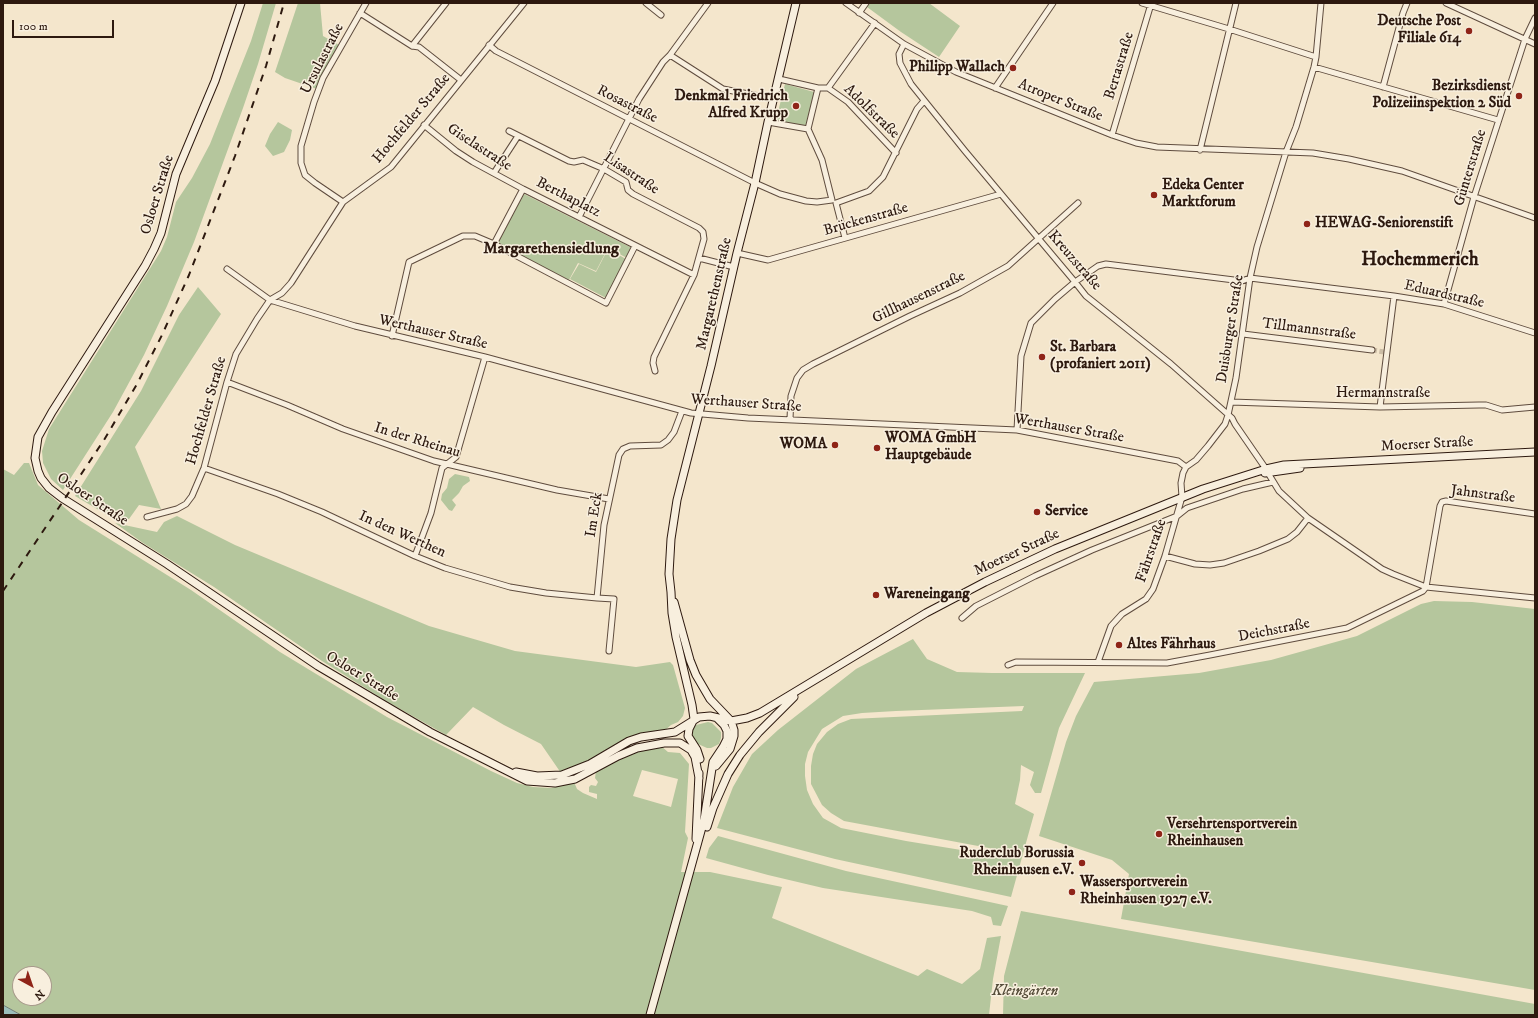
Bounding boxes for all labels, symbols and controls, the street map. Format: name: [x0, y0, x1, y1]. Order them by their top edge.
scale bar: [14, 12, 116, 38]
place label: Deutsche Post Filiale 614: [1377, 13, 1461, 48]
text: 100 m: [19, 19, 48, 34]
street label: Ursulastraße: [298, 21, 348, 97]
marker: Deutsche Post Filiale 614: [1464, 26, 1474, 36]
street label: Bertastraße: [1101, 30, 1139, 102]
place label: Philipp Wallach: [909, 59, 1005, 77]
marker: Philipp Wallach: [1008, 63, 1018, 73]
street label: Hochfelder Straße: [369, 70, 455, 168]
street label: Atroper Straße: [1015, 76, 1105, 126]
place label: Bezirksdienst Polizeiinspektion 2 Süd: [1372, 78, 1511, 113]
street label: Adolfstraße: [839, 81, 903, 143]
street label: Rosastraße: [594, 82, 660, 128]
place label: Denkmal Friedrich Alfred Krupp: [675, 88, 788, 123]
marker: Bezirksdienst Polizeiinspektion 2 Süd: [1514, 91, 1524, 101]
marker: Denkmal Friedrich Alfred Krupp: [791, 101, 801, 111]
street label: Giselastraße: [443, 120, 515, 176]
street label: Günterstraße: [1451, 128, 1491, 208]
street label: Lisastraße: [600, 149, 662, 199]
street label: Osloer Straße: [137, 153, 179, 237]
street label: Berthaplatz: [533, 174, 603, 222]
place label: Edeka Center Marktforum: [1162, 177, 1244, 212]
marker: Edeka Center Marktforum: [1149, 190, 1159, 200]
street label: Brückenstraße: [822, 199, 910, 241]
place label: HEWAG-Seniorenstift: [1315, 215, 1453, 233]
marker: HEWAG-Seniorenstift: [1302, 219, 1312, 229]
street label: Kreuzstraße: [1043, 228, 1105, 294]
street label: Margarethenstraße: [693, 236, 737, 352]
district label: Margarethensiedlung: [483, 240, 619, 260]
district label: Hochemmerich: [1361, 250, 1479, 272]
street label: Gillhausenstraße: [870, 268, 968, 328]
street label: Duisburger Straße: [1214, 274, 1248, 384]
street label: Eduardstraße: [1402, 277, 1486, 313]
street label: Werthauser Straße: [377, 312, 489, 354]
street label: Tillmannstraße: [1261, 315, 1357, 345]
place label: St. Barbara (profaniert 2011): [1050, 339, 1151, 374]
marker: St. Barbara (profaniert 2011): [1037, 352, 1047, 362]
street label: Hochfelder Straße: [183, 355, 231, 467]
street label: Hermannstraße: [1336, 385, 1430, 403]
street label: Werthauser Straße: [690, 391, 802, 417]
street label: Werthauser Straße: [1013, 410, 1125, 448]
street label: In der Rheinau: [372, 419, 462, 463]
place label: WOMA GmbH Hauptgebäude: [885, 430, 977, 465]
street label: Moerser Straße: [1380, 434, 1474, 456]
place label: WOMA: [780, 436, 827, 454]
marker: WOMA: [830, 440, 840, 450]
marker: WOMA GmbH Hauptgebäude: [872, 443, 882, 453]
street label: Osloer Straße: [53, 470, 131, 530]
street label: Jahnstraße: [1450, 482, 1516, 508]
street label: Im Eck: [583, 491, 607, 539]
place label: Service: [1045, 503, 1088, 521]
marker: Service: [1032, 507, 1042, 517]
street label: In den Werthen: [356, 508, 448, 562]
street label: Fährstraße: [1133, 517, 1171, 585]
street label: Moerser Straße: [971, 525, 1063, 581]
place label: Wareneingang: [884, 586, 970, 604]
marker: Wareneingang: [871, 590, 881, 600]
street label: Deichstraße: [1237, 615, 1311, 647]
place label: Altes Fährhaus: [1127, 636, 1216, 654]
marker: Altes Fährhaus: [1114, 640, 1124, 650]
street label: Osloer Straße: [322, 648, 402, 706]
place label: Versehrtensportverein Rheinhausen: [1167, 816, 1297, 851]
marker: Versehrtensportverein Rheinhausen: [1154, 829, 1164, 839]
place label: Ruderclub Borussia Rheinhausen e.V.: [959, 845, 1074, 880]
marker: Ruderclub Borussia Rheinhausen e.V.: [1077, 858, 1087, 868]
place label: Wassersportverein Rheinhausen 1927 e.V.: [1080, 874, 1212, 909]
marker: Wassersportverein Rheinhausen 1927 e.V.: [1067, 887, 1077, 897]
north arrow: [12, 966, 52, 1006]
park label: Kleingärten: [992, 983, 1058, 1001]
text: N: [31, 986, 47, 1003]

